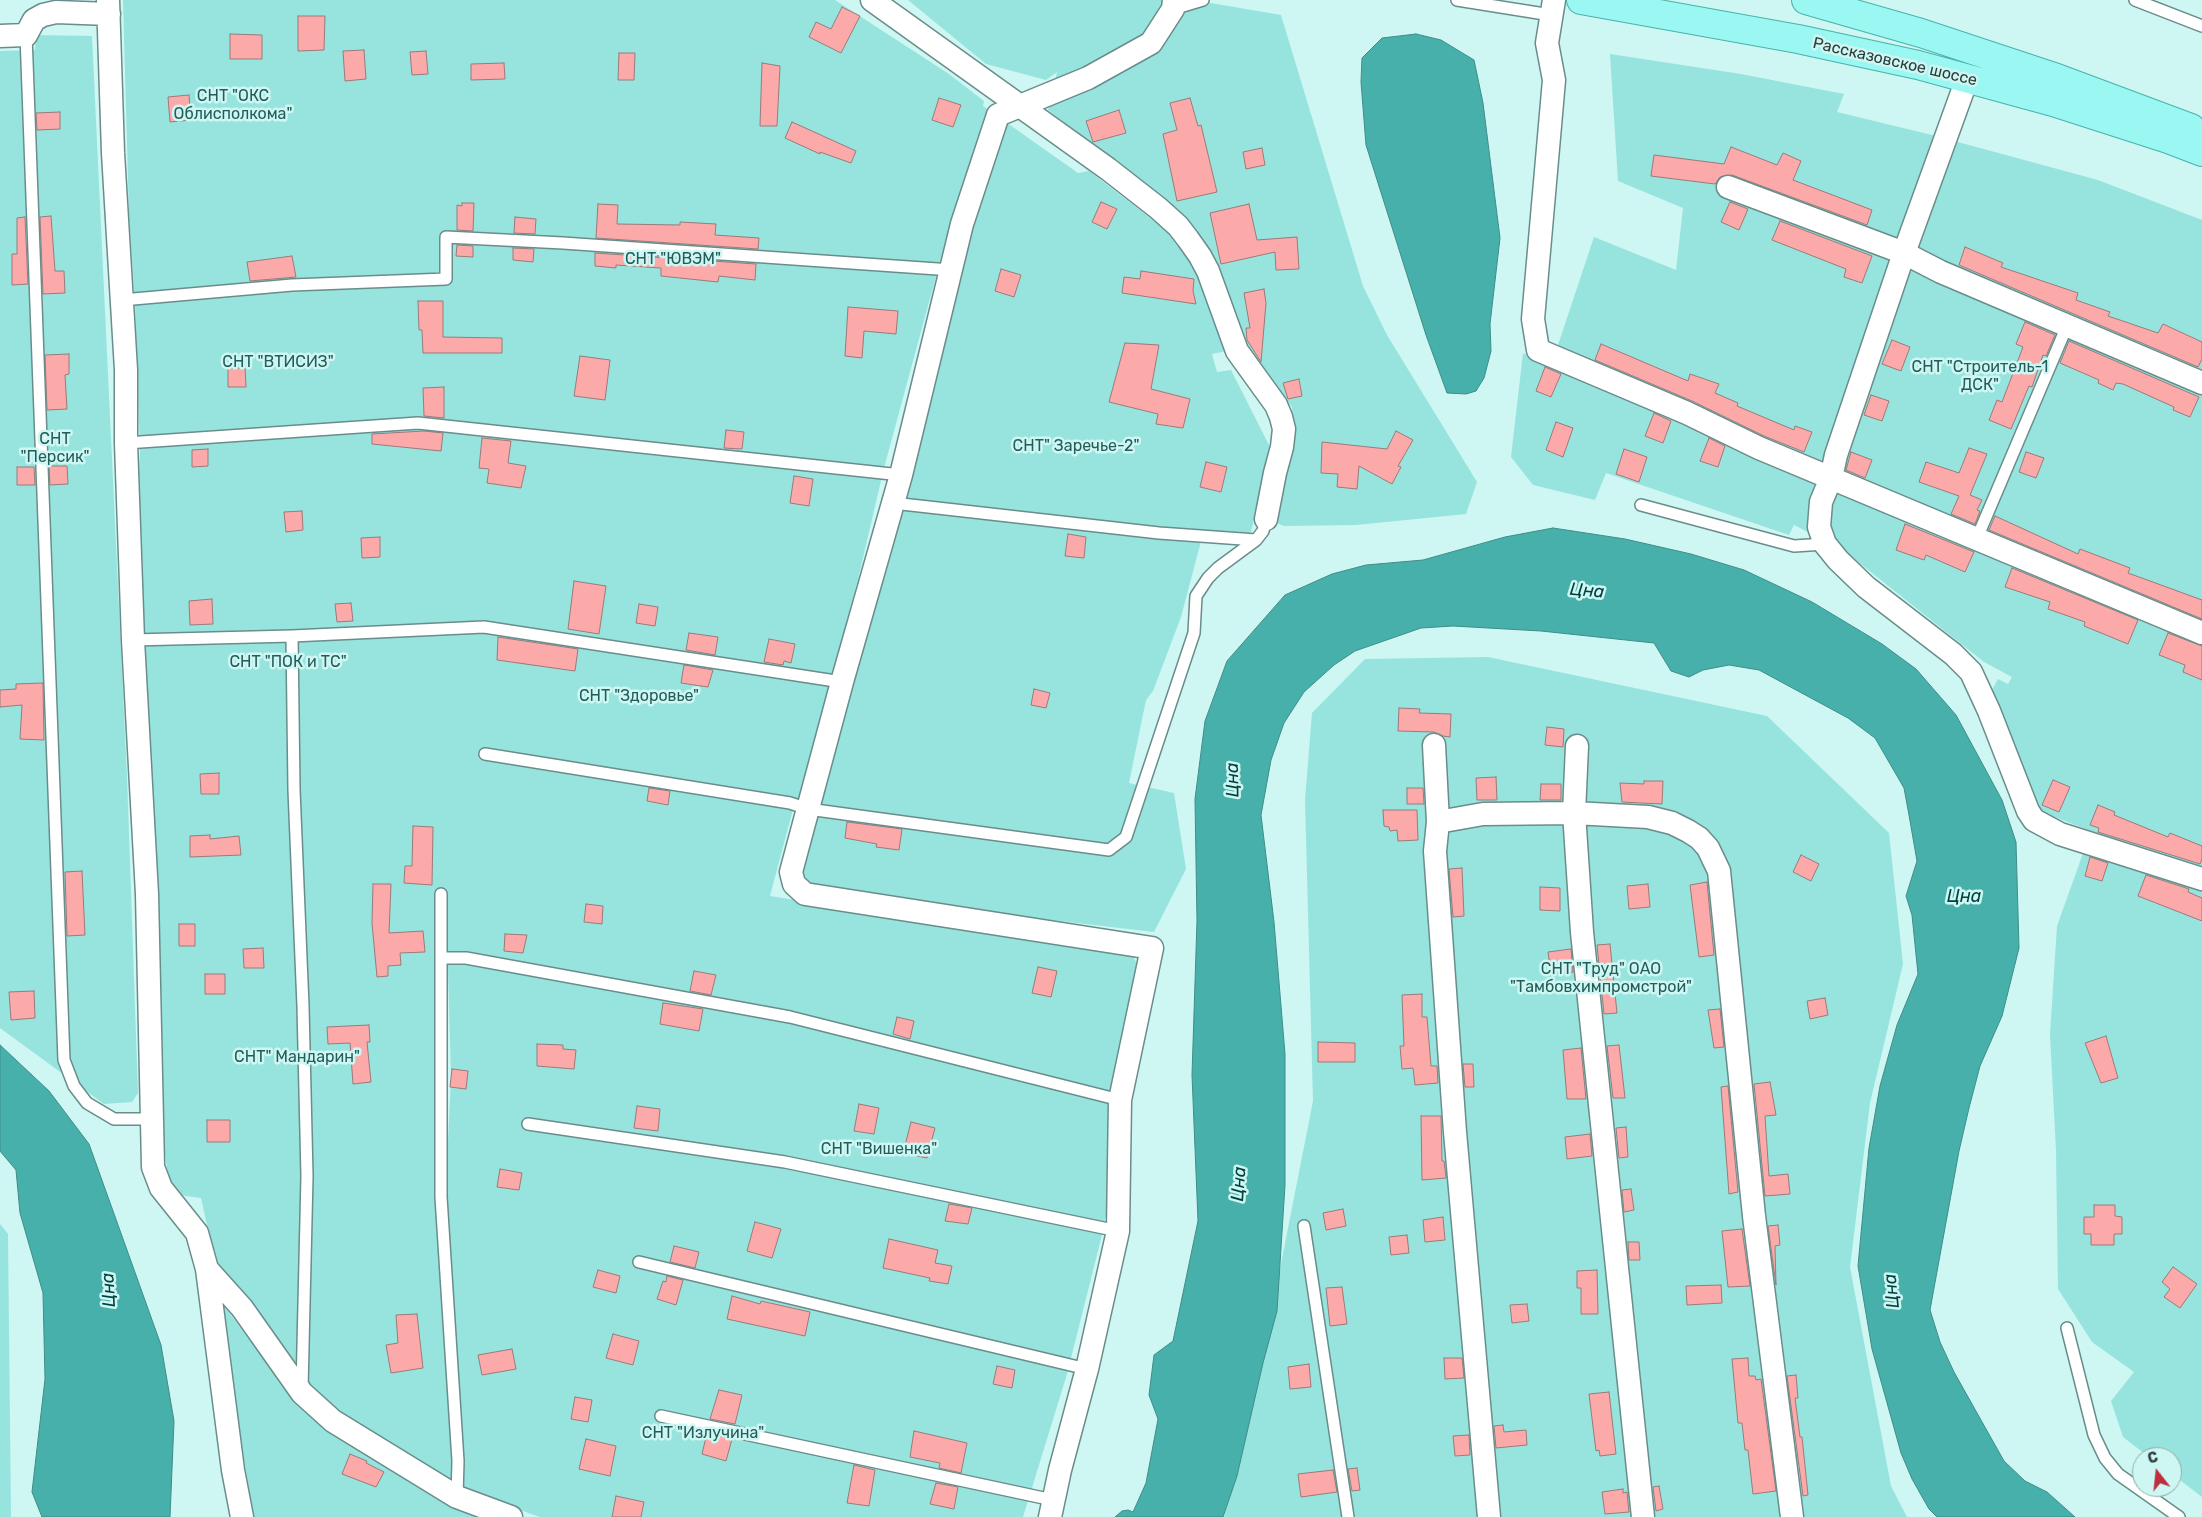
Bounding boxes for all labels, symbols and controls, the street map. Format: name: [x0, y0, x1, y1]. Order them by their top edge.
street label: Рассказовское шоссе: [1811, 34, 1979, 90]
park label: СНТ "ОКС Облисполкома": [174, 86, 292, 124]
park label: СНТ "ЮВЭМ": [625, 249, 721, 269]
park label: СНТ "ВТИСИЗ": [222, 352, 334, 372]
park label: СНТ "Строитель-1 ДСК": [1912, 357, 2048, 395]
park label: СНТ "Персик": [20, 429, 90, 467]
park label: СНТ" Заречье-2": [1013, 436, 1139, 456]
water label: Цна: [1569, 579, 1605, 603]
park label: СНТ "ПОК и ТС": [229, 652, 347, 672]
park label: СНТ "Здоровье": [579, 686, 699, 706]
water label: Цна: [1222, 762, 1244, 798]
water label: Цна: [1947, 886, 1981, 908]
park label: СНТ "Труд" ОАО "Тамбовхимпромстрой": [1510, 959, 1692, 997]
park label: СНТ" Мандарин": [234, 1047, 360, 1067]
park label: СНТ "Вишенка": [821, 1139, 937, 1159]
water label: Цна: [1227, 1166, 1251, 1202]
water label: Цна: [97, 1272, 121, 1308]
water label: Цна: [1879, 1273, 1905, 1309]
park label: СНТ "Излучина": [642, 1423, 764, 1443]
north arrow: [2132, 1447, 2182, 1497]
text: С: [2146, 1449, 2160, 1468]

